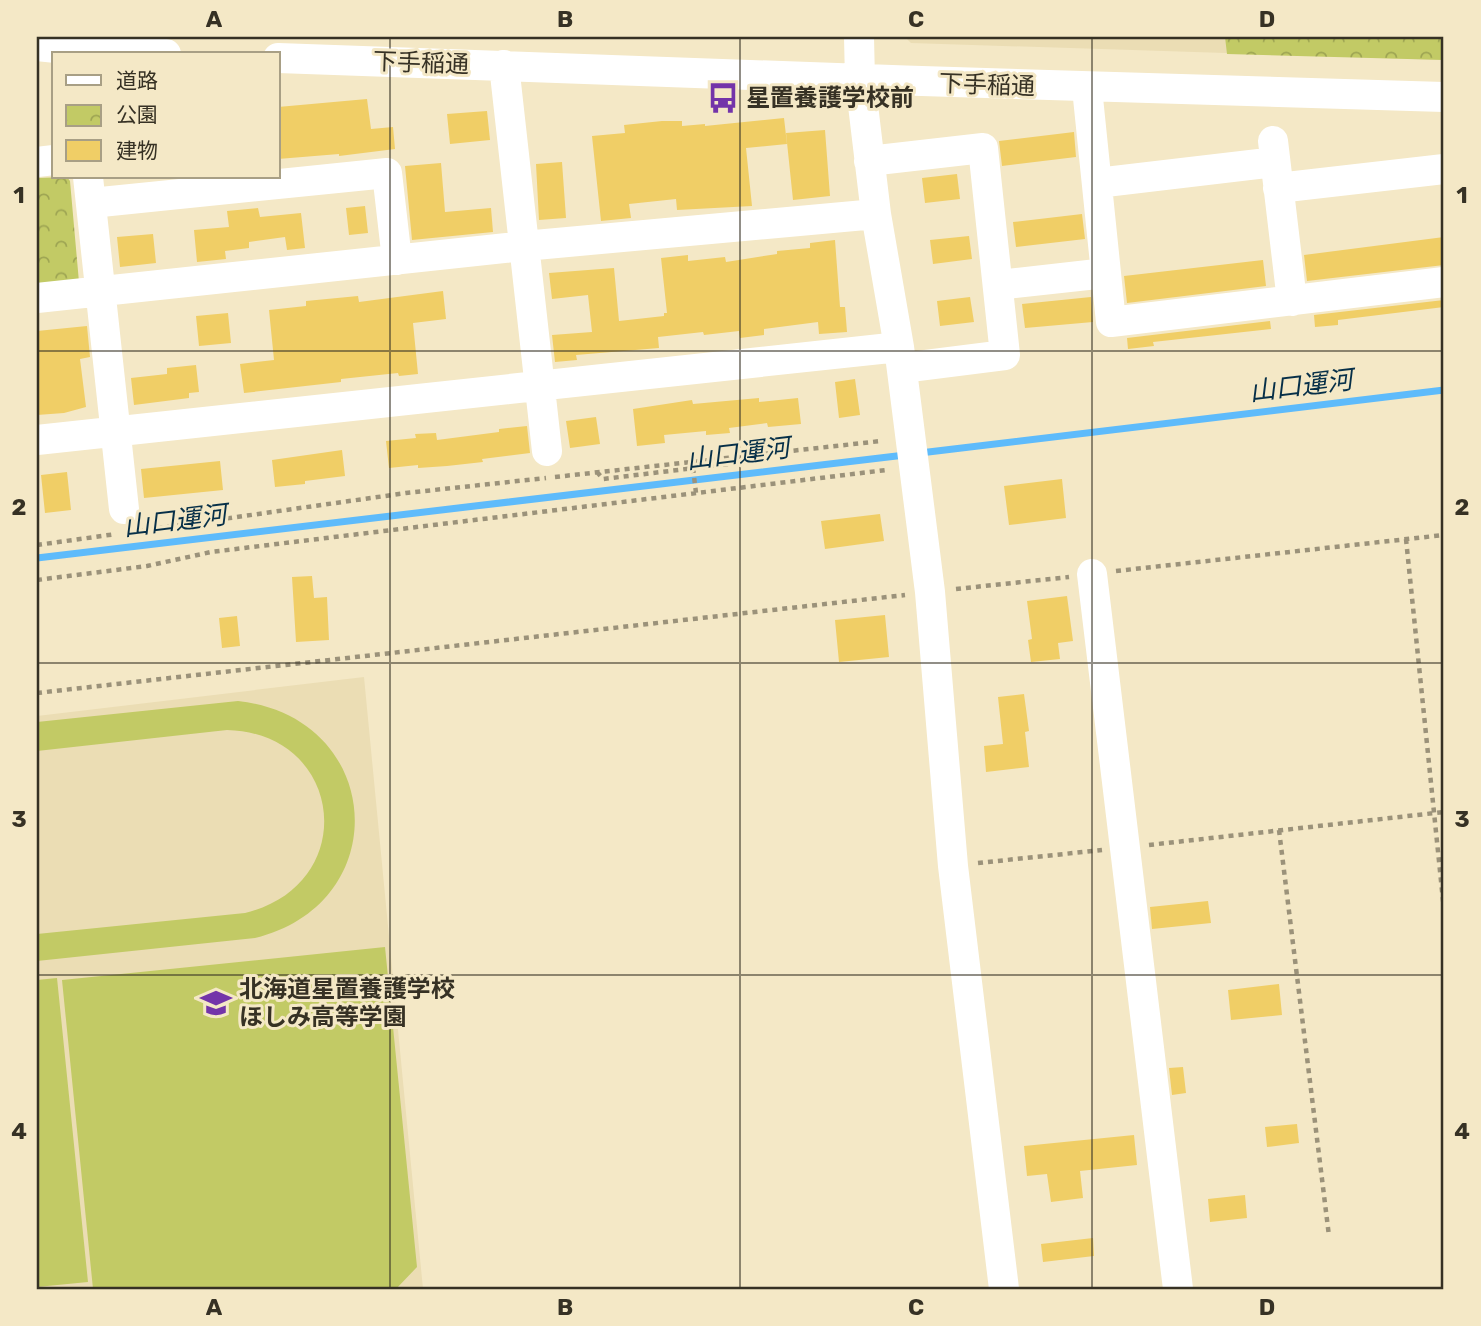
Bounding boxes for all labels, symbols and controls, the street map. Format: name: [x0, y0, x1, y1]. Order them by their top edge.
text: A: [206, 5, 223, 33]
text: B: [557, 5, 573, 33]
text: C: [908, 5, 924, 33]
text: D: [1259, 5, 1275, 33]
street label: 下手稲通: [373, 47, 469, 79]
legend: [52, 52, 280, 178]
text: 道路: [116, 68, 158, 93]
street label: 下手稲通: [939, 69, 1035, 101]
bus stop icon: 星置養護学校前: [706, 81, 740, 115]
place label: 星置養護学校前: [746, 84, 914, 112]
text: 公園: [116, 102, 158, 127]
text: 建物: [116, 138, 158, 163]
text: 1: [13, 181, 25, 209]
text: 1: [1456, 181, 1468, 209]
water label: 山口運河: [1247, 364, 1359, 408]
water label: 山口運河: [684, 432, 796, 476]
text: 2: [12, 493, 26, 521]
text: 2: [1455, 493, 1469, 521]
water label: 山口運河: [121, 499, 233, 543]
text: 3: [11, 805, 27, 833]
text: 3: [1454, 805, 1470, 833]
place label: 北海道星置養護学校 ほしみ高等学園: [239, 975, 455, 1031]
school or university icon: 北海道星置養護学校 ほしみ高等学園: [199, 986, 233, 1020]
text: 4: [11, 1117, 27, 1145]
text: 4: [1454, 1117, 1470, 1145]
text: A: [206, 1293, 223, 1321]
text: B: [557, 1293, 573, 1321]
text: C: [908, 1293, 924, 1321]
text: D: [1259, 1293, 1275, 1321]

